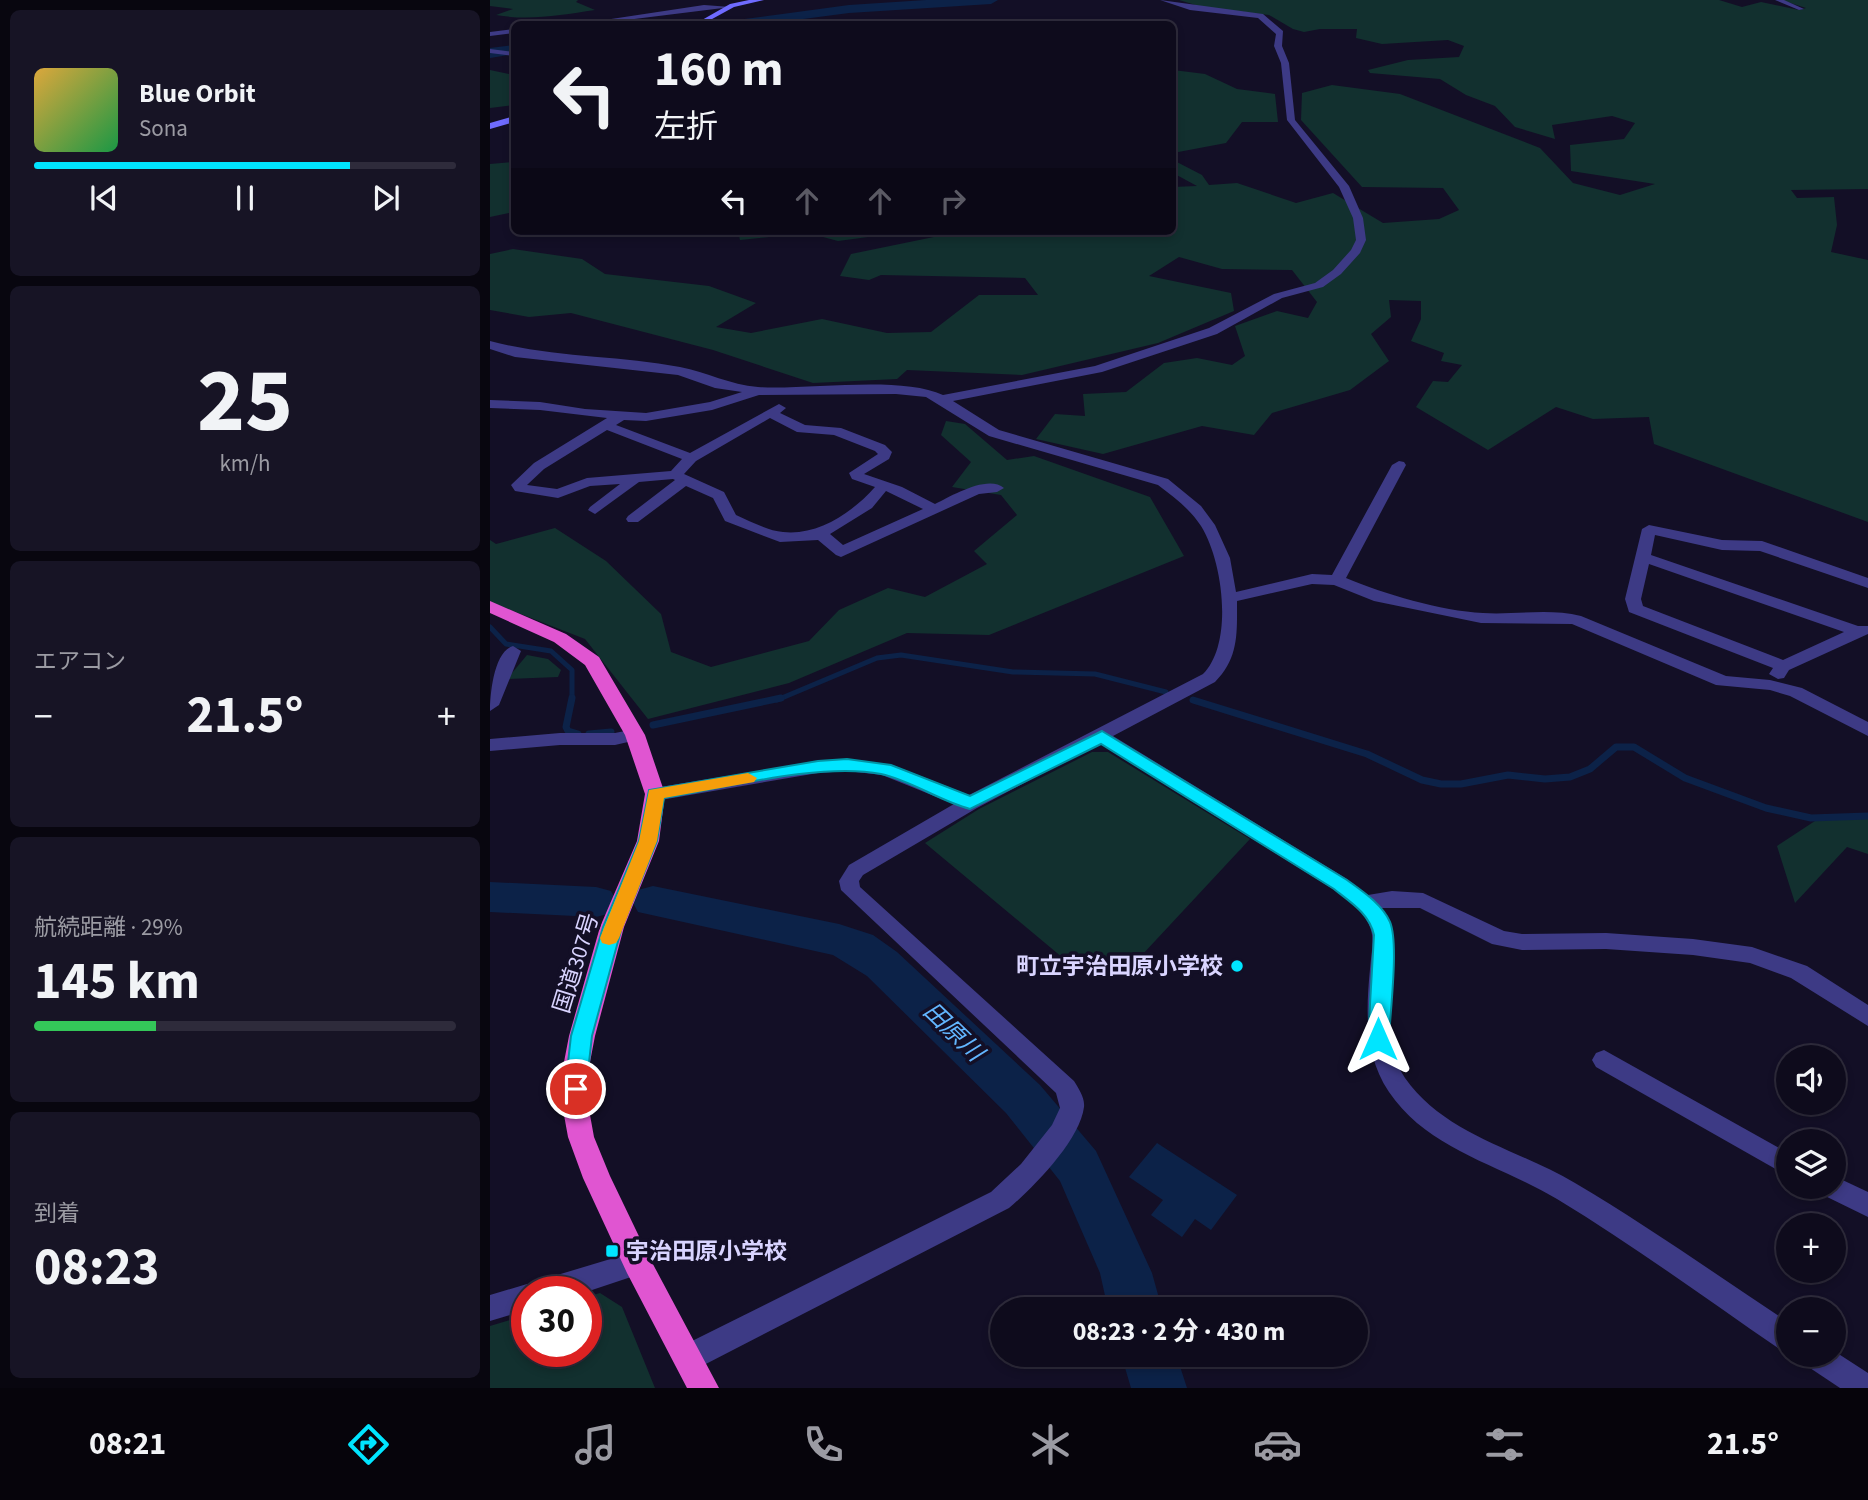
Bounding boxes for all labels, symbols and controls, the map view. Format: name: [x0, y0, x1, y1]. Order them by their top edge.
text: 160 m: [654, 35, 783, 105]
icon: left: [539, 49, 630, 140]
text: Blue Orbit: [139, 75, 256, 112]
text: 左折: [654, 104, 718, 150]
text: Sona: [139, 112, 188, 145]
icon: previous: [85, 179, 123, 217]
icon: pause: [226, 179, 264, 217]
icon: next: [367, 179, 405, 217]
icon: left: [715, 182, 753, 220]
icon: ahead: [788, 182, 826, 220]
icon: ahead: [861, 182, 899, 220]
icon: right: [934, 182, 972, 220]
text: 25: [197, 337, 293, 466]
text: km/h: [219, 447, 271, 480]
text: エアコン: [34, 645, 126, 678]
text: 21.5°: [187, 679, 303, 753]
text: −: [34, 690, 53, 744]
text: +: [437, 690, 456, 744]
street label: 国道307号: [545, 909, 607, 1017]
text: 航続距離 · 29%: [34, 911, 183, 944]
text: 145 km: [34, 945, 200, 1019]
place label: 町立宇治田原小学校: [1016, 950, 1223, 983]
marker: 町立宇治田原小学校: [1229, 958, 1245, 974]
water label: 田原川: [915, 994, 993, 1072]
position arrow: [1341, 1002, 1415, 1076]
map controls: [1776, 1045, 1846, 1367]
button: sound: [1776, 1045, 1846, 1115]
pin: [546, 1059, 606, 1119]
icon: arrive: [557, 1070, 595, 1108]
button: layers: [1776, 1129, 1846, 1199]
text: 到着: [34, 1197, 80, 1230]
button: +: [1776, 1213, 1846, 1283]
text: 08:23: [34, 1231, 159, 1305]
place label: 宇治田原小学校: [626, 1235, 787, 1268]
marker: 宇治田原小学校: [604, 1243, 620, 1259]
speed limit sign: 30: [511, 1276, 602, 1367]
button: −: [1776, 1297, 1846, 1367]
text: 08:23 · 2 分 · 430 m: [1073, 1313, 1285, 1350]
icon: directions: [344, 1420, 393, 1469]
icon: music: [571, 1420, 620, 1469]
icon: phone: [799, 1420, 848, 1469]
icon: climate: [1026, 1420, 1075, 1469]
icon: car: [1253, 1420, 1302, 1469]
icon: filters: [1480, 1420, 1529, 1469]
text: 08:21: [89, 1421, 166, 1467]
text: 21.5°: [1707, 1421, 1779, 1467]

